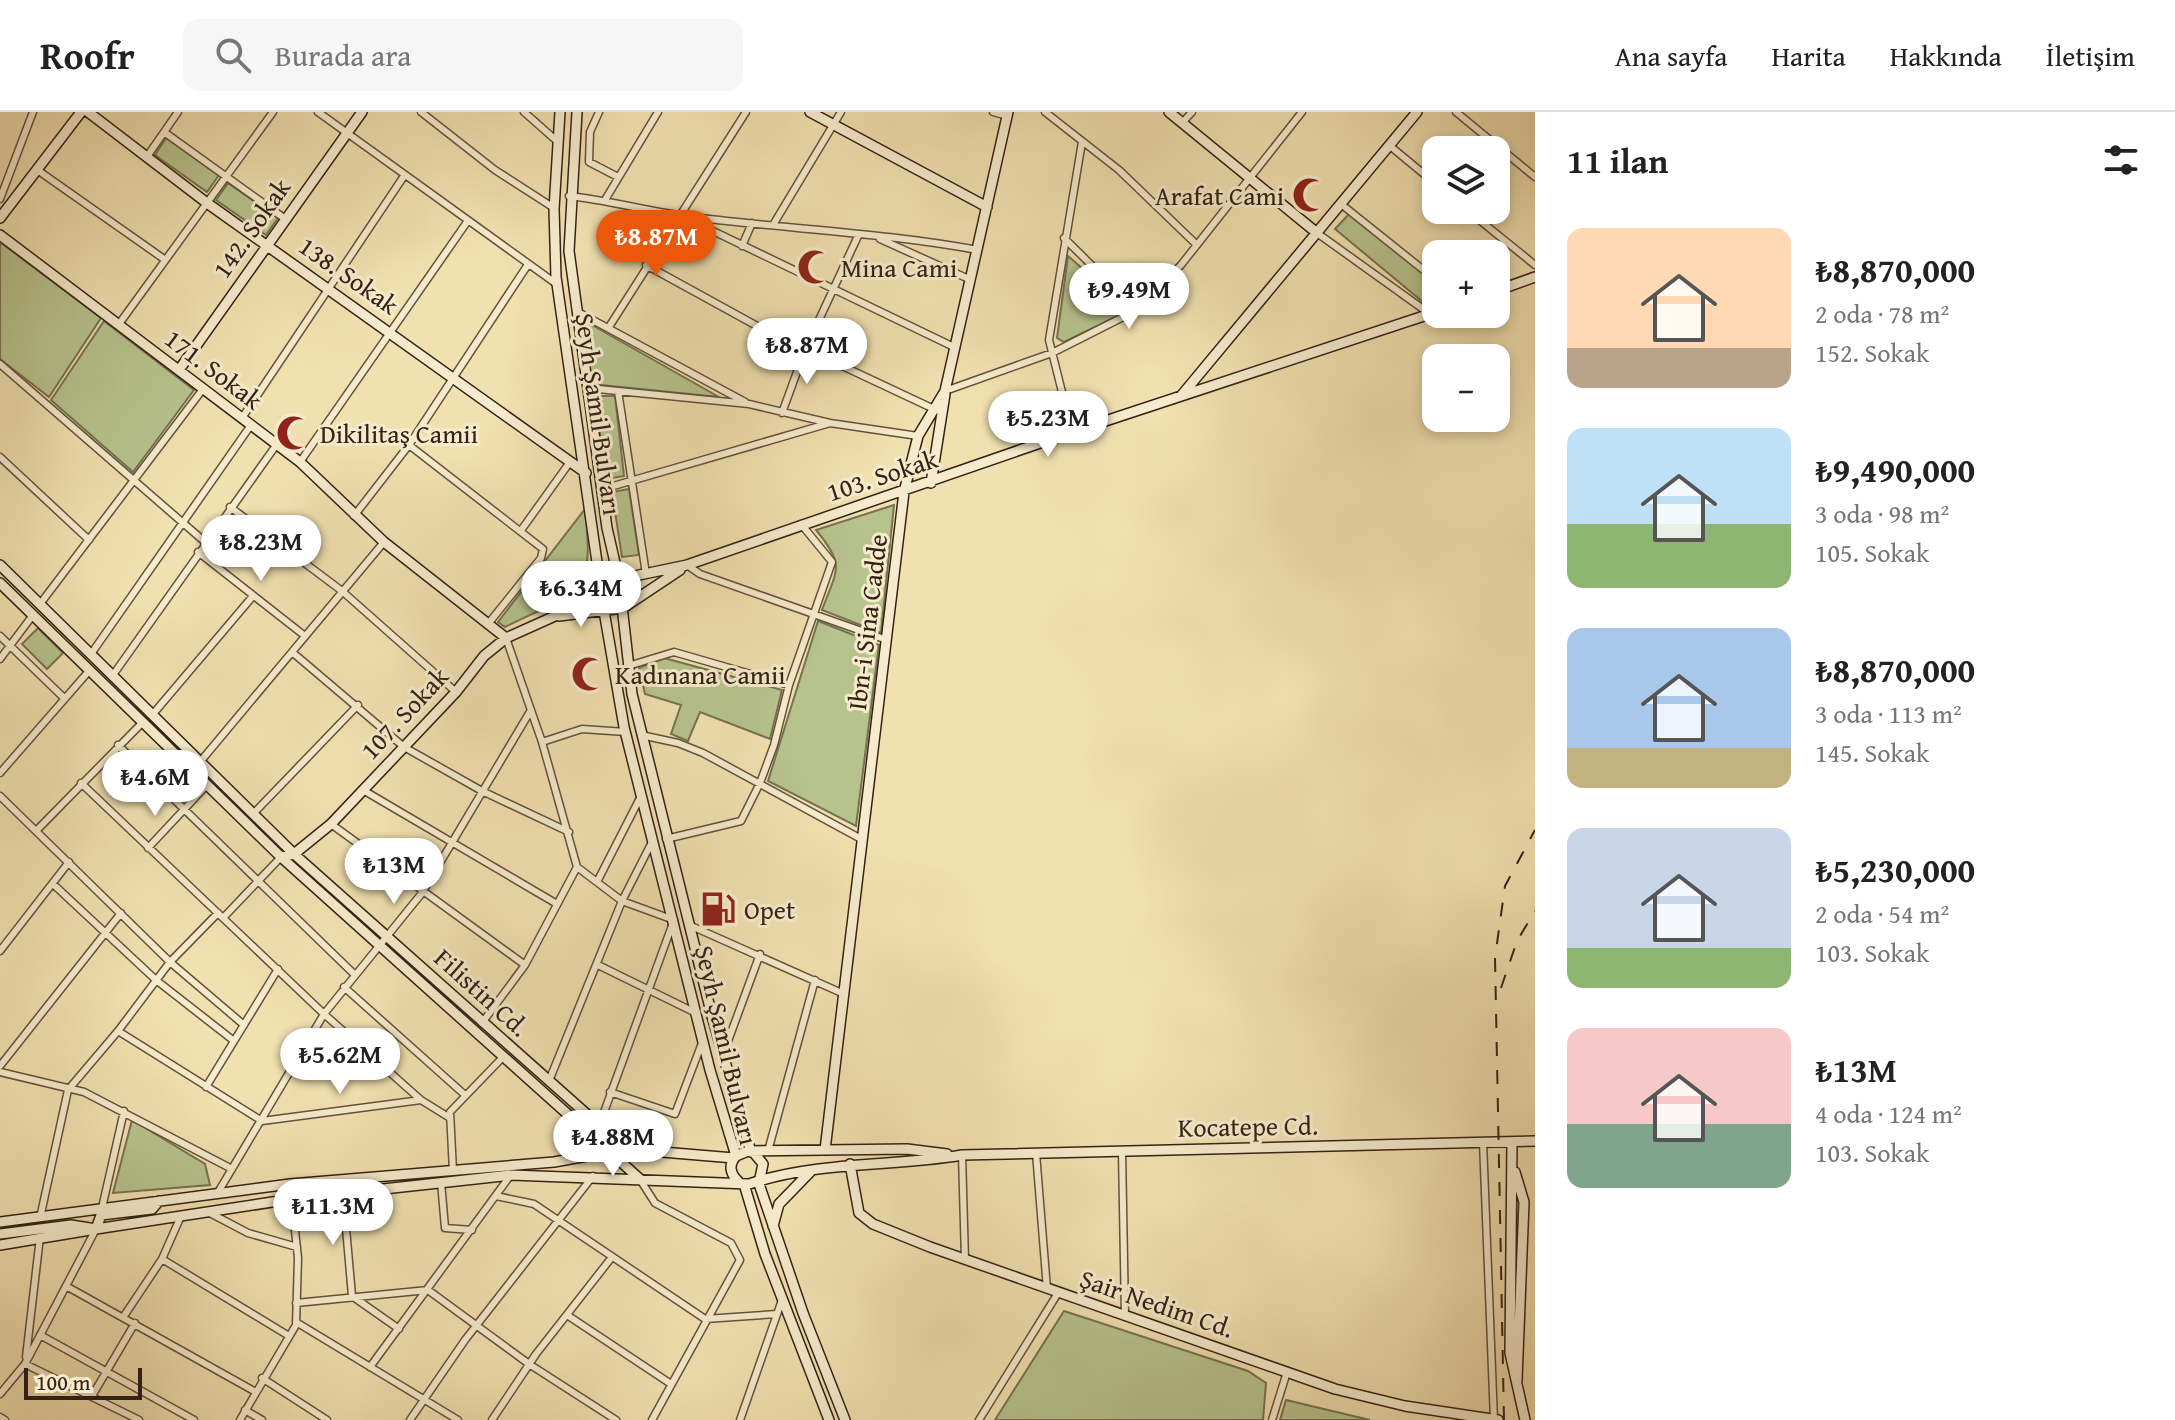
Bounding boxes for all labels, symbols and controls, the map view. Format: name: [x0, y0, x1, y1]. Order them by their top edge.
search box: [183, 19, 743, 91]
text: Roofr: [40, 27, 135, 83]
icon: search: [211, 33, 255, 77]
text: Burada ara: [275, 33, 411, 77]
text: Ana sayfa: [1615, 35, 1727, 76]
text: Harita: [1771, 35, 1846, 76]
text: Hakkında: [1890, 35, 2002, 76]
text: İletişim: [2046, 35, 2135, 76]
map controls: [1422, 136, 1510, 432]
button: layers: [1422, 136, 1510, 224]
text: 11 ilan: [1567, 136, 1668, 185]
icon: filters: [2099, 138, 2143, 182]
street label: 142. Sokak: [202, 169, 300, 286]
place label: Arafat Cami: [1155, 176, 1284, 215]
mosque icon: Arafat Cami: [1291, 176, 1329, 214]
pin: ₺8.87M: [591, 210, 721, 278]
text: ₺8.87M: [614, 216, 698, 255]
street label: 138. Sokak: [291, 226, 408, 324]
button: +: [1422, 240, 1510, 328]
text: ₺8,870,000: [1815, 245, 1975, 294]
mosque icon: Mina Cami: [796, 248, 834, 286]
place label: Mina Cami: [841, 248, 957, 287]
icon: home: [1631, 260, 1727, 356]
pin: ₺9.49M: [1064, 263, 1194, 331]
text: ₺9.49M: [1087, 269, 1171, 308]
text: 2 oda · 78 m²: [1815, 294, 1949, 333]
street label: Şeyh Şamil Bulvarı: [566, 310, 632, 518]
pin: ₺8.87M: [742, 318, 872, 386]
street label: 171. Sokak: [157, 319, 272, 419]
text: ₺8.87M: [765, 324, 849, 363]
text: 152. Sokak: [1815, 333, 1929, 372]
button: −: [1422, 344, 1510, 432]
pin: ₺5.23M: [983, 391, 1113, 459]
text: ₺5.23M: [1006, 397, 1090, 436]
mosque icon: Dikilitaş Camii: [275, 414, 313, 452]
place label: Dikilitaş Camii: [320, 414, 478, 453]
street label: 103. Sokak: [822, 439, 943, 511]
text: ₺9,490,000: [1815, 445, 1975, 494]
icon: home: [1631, 460, 1727, 556]
text: 3 oda · 98 m²: [1815, 494, 1949, 533]
pin: ₺8.23M: [196, 515, 326, 583]
text: ₺8.23M: [219, 521, 303, 560]
street label: Ibn-i Sina Cadde: [837, 532, 897, 712]
text: 105. Sokak: [1815, 533, 1929, 572]
pin: ₺6.34M: [516, 561, 646, 629]
text: ₺6.34M: [539, 567, 623, 606]
text: ₺8,870,000: [1815, 645, 1975, 694]
mosque icon: Kadınana Camii: [570, 655, 608, 693]
place label: Kadınana Camii: [615, 655, 786, 694]
street label: 107. Sokak: [351, 657, 458, 768]
icon: home: [1631, 660, 1727, 756]
text: 3 oda · 113 m²: [1815, 694, 1962, 733]
text: 145. Sokak: [1815, 733, 1929, 772]
pin: ₺4.6M: [99, 750, 211, 818]
text: ₺4.6M: [120, 756, 190, 795]
pin: ₺13M: [347, 838, 441, 906]
text: ₺13M: [363, 844, 425, 883]
text: ₺5,230,000: [1815, 845, 1975, 894]
icon: home: [1631, 860, 1727, 956]
fuel station icon: Opet: [699, 890, 737, 928]
place label: Opet: [744, 890, 795, 929]
text: 2 oda · 54 m²: [1815, 894, 1949, 933]
text: 103. Sokak: [1815, 933, 1929, 972]
street label: Filistin Cd.: [426, 939, 538, 1045]
street label: Şeyh Şamil Bulvarı: [685, 941, 769, 1149]
pin: ₺5.62M: [275, 1028, 405, 1096]
text: ₺5.62M: [298, 1034, 382, 1073]
text: ₺13M: [1815, 1045, 1897, 1094]
icon: home: [1631, 1060, 1727, 1156]
text: 4 oda · 124 m²: [1815, 1094, 1962, 1133]
street label: Kocatepe Cd.: [1178, 1105, 1318, 1147]
pin: ₺4.88M: [548, 1110, 678, 1178]
text: ₺4.88M: [571, 1116, 655, 1155]
text: 103. Sokak: [1815, 1133, 1929, 1172]
pin: ₺11.3M: [268, 1179, 398, 1247]
text: ₺11.3M: [291, 1185, 375, 1224]
street label: Şair Nedim Cd.: [1075, 1258, 1239, 1348]
scale bar: [24, 1364, 142, 1400]
text: 100 m: [36, 1366, 91, 1398]

